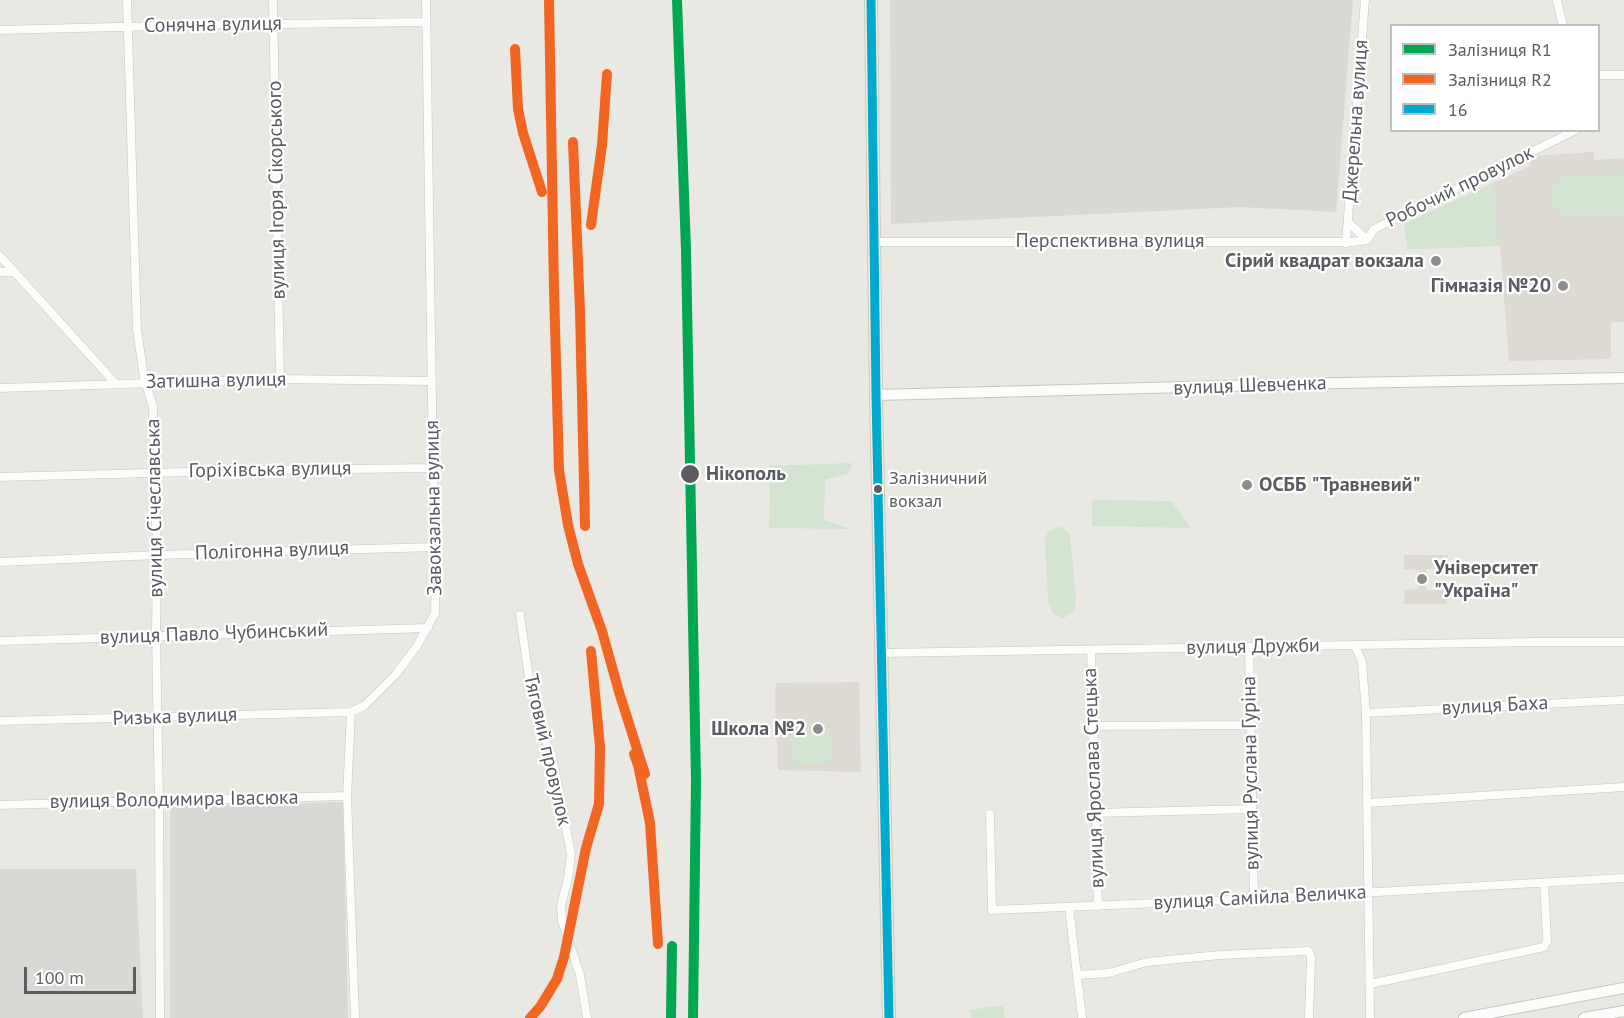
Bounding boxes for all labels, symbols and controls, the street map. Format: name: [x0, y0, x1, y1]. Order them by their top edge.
street label: Сонячна вулиця: [144, 12, 282, 38]
legend: [1390, 24, 1600, 132]
text: Залізниця R1: [1448, 38, 1552, 61]
street label: Джерельна вулиця: [1338, 39, 1374, 203]
text: Залізниця R2: [1448, 68, 1552, 91]
street label: вулиця Ігоря Сікорського: [263, 80, 291, 300]
text: 16: [1448, 98, 1468, 121]
street label: Робочий провулок: [1382, 141, 1538, 233]
street label: Перспективна вулиця: [1016, 229, 1204, 253]
place label: Сірий квадрат вокзала: [1225, 249, 1424, 273]
marker: Сірий квадрат вокзала: [1429, 254, 1443, 268]
place label: Гімназія №20: [1431, 274, 1551, 298]
marker: Гімназія №20: [1556, 279, 1570, 293]
street label: Затишна вулиця: [145, 368, 287, 394]
street label: вулиця Шевченка: [1173, 371, 1327, 401]
street label: вулиця Січеславська: [141, 418, 169, 598]
street label: Завокзальна вулиця: [420, 420, 448, 596]
street label: Горіхівська вулиця: [188, 457, 352, 483]
place label: Нікополь: [706, 462, 786, 486]
marker: Нікополь: [679, 463, 701, 485]
place label: Залізничний вокзал: [889, 468, 987, 510]
place label: ОСББ "Травневий": [1259, 473, 1421, 497]
marker: ОСББ "Травневий": [1240, 478, 1254, 492]
marker: Залізничний вокзал: [872, 483, 884, 495]
street label: Полігонна вулиця: [194, 536, 350, 566]
place label: Університет "Україна": [1434, 556, 1538, 603]
marker: Університет "Україна": [1415, 572, 1429, 586]
street label: вулиця Павло Чубинський: [99, 618, 329, 650]
street label: вулиця Дружби: [1186, 634, 1320, 660]
street label: вулиця Ярослава Стецька: [1078, 667, 1110, 889]
street label: Тяговий провулок: [518, 672, 576, 828]
street label: вулиця Руслана Гуріна: [1237, 676, 1265, 870]
street label: вулиця Баха: [1441, 691, 1549, 721]
street label: Ризька вулиця: [112, 703, 238, 731]
place label: Школа №2: [711, 717, 806, 741]
marker: Школа №2: [811, 722, 825, 736]
street label: вулиця Володимира Івасюка: [49, 786, 299, 814]
street label: вулиця Самійла Величка: [1153, 880, 1367, 916]
scale bar: [27, 955, 140, 993]
text: 100 m: [35, 966, 84, 989]

